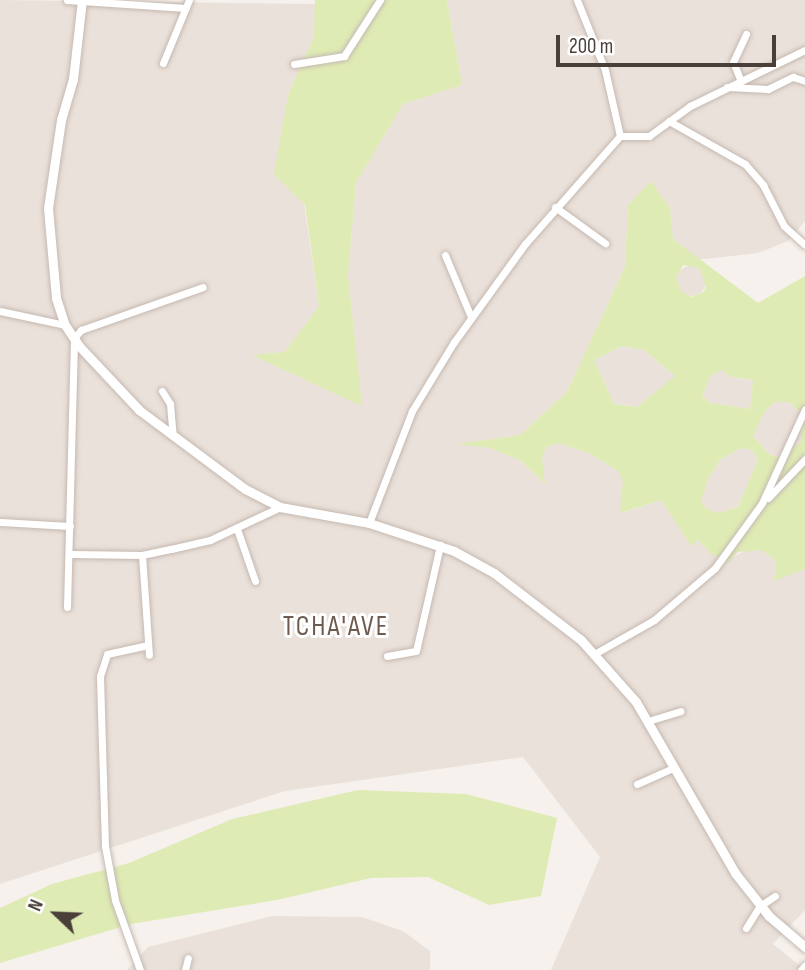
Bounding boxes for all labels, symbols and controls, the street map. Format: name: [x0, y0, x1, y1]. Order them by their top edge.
scale bar: [560, 21, 780, 65]
text: 200 m: [569, 34, 613, 59]
district label: TCHA'AVE: [284, 610, 388, 644]
north arrow: [21, 879, 91, 949]
text: N: [24, 896, 49, 915]

